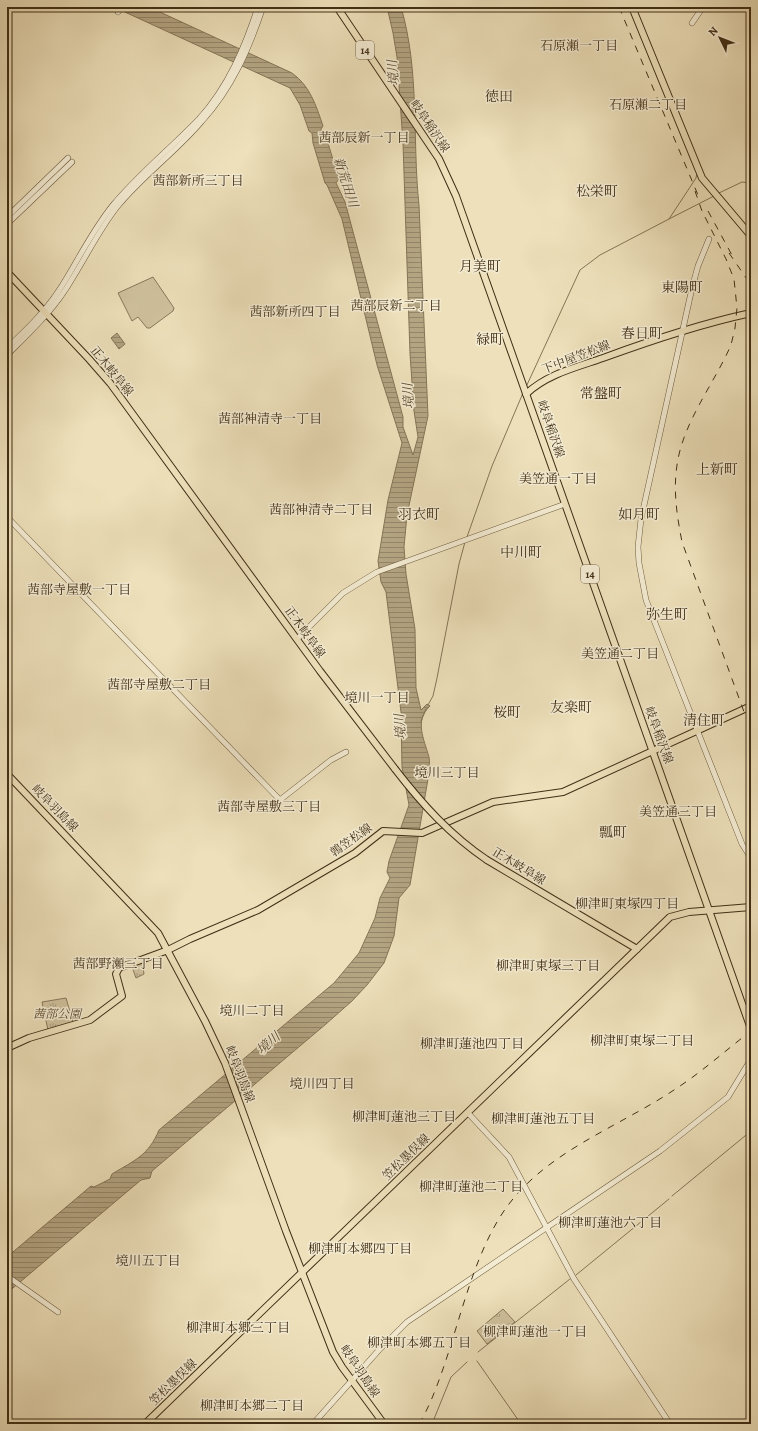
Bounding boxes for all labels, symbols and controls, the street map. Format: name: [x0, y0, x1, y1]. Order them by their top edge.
north arrow: [700, 18, 740, 58]
text: N: [705, 23, 721, 40]
district label: 石原瀬一丁目: [540, 37, 618, 54]
road number: 14: [356, 41, 374, 59]
water label: 境川: [383, 57, 403, 87]
district label: 徳田: [485, 87, 513, 106]
district label: 石原瀬二丁目: [609, 96, 687, 113]
street label: 岐阜稲沢線: [407, 97, 453, 155]
district label: 茜部辰新一丁目: [318, 129, 410, 146]
water label: 新荒田川: [330, 155, 363, 211]
district label: 茜部新所三丁目: [152, 172, 244, 189]
district label: 松栄町: [576, 182, 618, 201]
district label: 月美町: [459, 257, 501, 276]
district label: 東陽町: [661, 278, 703, 297]
district label: 茜部辰新二丁目: [350, 297, 442, 314]
district label: 茜部新所四丁目: [249, 303, 341, 320]
district label: 春日町: [621, 324, 663, 343]
district label: 緑町: [476, 330, 504, 349]
street label: 下中屋笠松線: [540, 337, 612, 377]
street label: 正木岐阜線: [87, 343, 137, 399]
water label: 境川: [398, 380, 417, 410]
district label: 常盤町: [580, 384, 622, 403]
street label: 岐阜稲沢線: [534, 398, 568, 460]
district label: 茜部神清寺一丁目: [218, 410, 322, 427]
district label: 上新町: [696, 460, 738, 479]
district label: 美笠通一丁目: [519, 470, 597, 487]
district label: 茜部神清寺二丁目: [269, 501, 373, 518]
district label: 羽衣町: [398, 505, 440, 524]
district label: 如月町: [618, 505, 660, 524]
district label: 中川町: [500, 543, 542, 562]
road number: 14: [581, 565, 599, 583]
district label: 茜部寺屋敷一丁目: [27, 581, 131, 598]
street label: 正木岐阜線: [281, 603, 329, 661]
district label: 弥生町: [646, 605, 688, 624]
district label: 美笠通二丁目: [581, 645, 659, 662]
district label: 茜部寺屋敷二丁目: [107, 676, 211, 693]
district label: 境川一丁目: [344, 689, 410, 706]
district label: 友楽町: [550, 698, 592, 717]
district label: 桜町: [493, 703, 521, 722]
street label: 岐阜稲沢線: [641, 704, 677, 766]
water label: 境川: [390, 711, 410, 741]
district label: 清住町: [683, 711, 725, 730]
district label: 境川三丁目: [414, 764, 480, 781]
street label: 岐阜羽島線: [28, 781, 82, 835]
district label: 茜部寺屋敷三丁目: [217, 798, 321, 815]
district label: 美笠通三丁目: [639, 803, 717, 820]
street label: 鶉笠松線: [327, 820, 375, 860]
district label: 瓢町: [599, 823, 627, 842]
street label: 正木岐阜線: [489, 844, 549, 888]
district label: 柳津町東塚四丁目: [575, 895, 679, 912]
district label: 茜部野瀬三丁目: [72, 955, 164, 972]
district label: 柳津町東塚三丁目: [496, 957, 600, 974]
district label: 境川二丁目: [219, 1002, 285, 1019]
park label: 茜部公園: [33, 1006, 83, 1022]
water label: 境川: [253, 1027, 285, 1058]
district label: 柳津町東塚二丁目: [590, 1032, 694, 1049]
district label: 柳津町蓮池四丁目: [420, 1035, 524, 1052]
street label: 岐阜羽島線: [222, 1043, 258, 1105]
district label: 境川四丁目: [289, 1075, 355, 1092]
district label: 柳津町蓮池三丁目: [352, 1108, 456, 1125]
district label: 柳津町蓮池五丁目: [491, 1110, 595, 1127]
street label: 笠松墨俣線: [379, 1130, 433, 1184]
district label: 柳津町蓮池二丁目: [419, 1178, 523, 1195]
district label: 柳津町蓮池六丁目: [558, 1214, 662, 1231]
district label: 柳津町本郷四丁目: [308, 1240, 412, 1257]
district label: 境川五丁目: [115, 1252, 181, 1269]
district label: 柳津町本郷三丁目: [186, 1319, 290, 1336]
district label: 柳津町蓮池一丁目: [483, 1323, 587, 1340]
district label: 柳津町本郷五丁目: [367, 1334, 471, 1351]
street label: 岐阜羽島線: [337, 1342, 383, 1400]
street label: 笠松墨俣線: [146, 1355, 200, 1409]
district label: 柳津町本郷二丁目: [200, 1397, 304, 1414]

